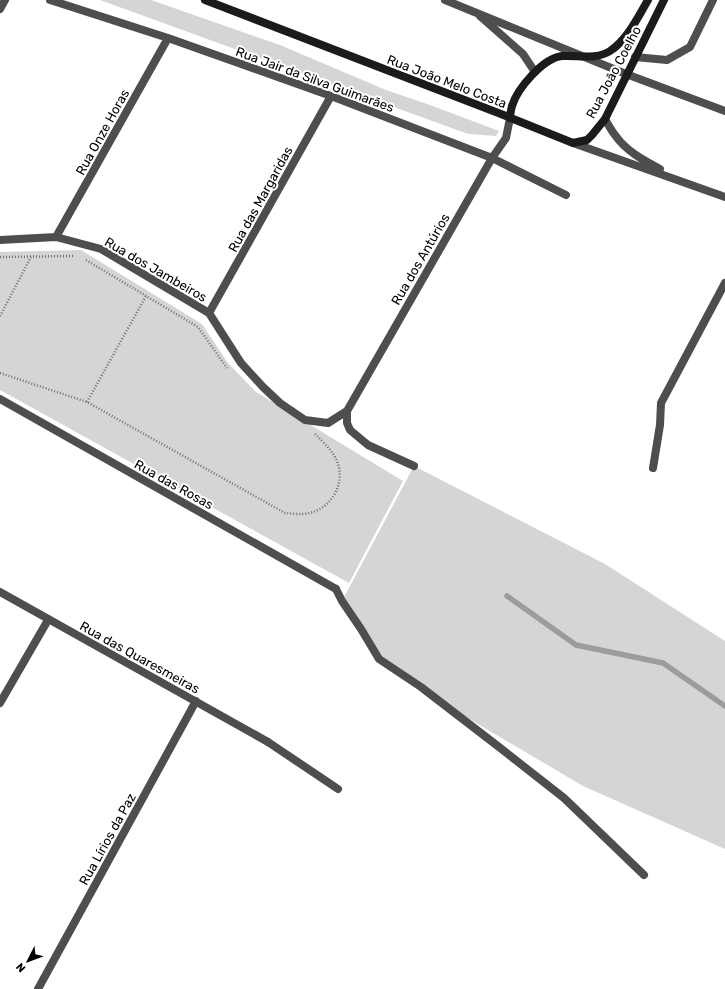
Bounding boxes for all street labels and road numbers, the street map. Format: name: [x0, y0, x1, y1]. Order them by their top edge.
street label: Rua João Coelho: [583, 24, 644, 121]
street label: Rua Jair da Silva Guimarães: [234, 44, 396, 115]
street label: Rua João Melo Costa: [385, 52, 509, 111]
street label: Rua Onze Horas: [73, 86, 132, 178]
street label: Rua das Margaridas: [225, 144, 297, 255]
street label: Rua dos Antúrios: [388, 211, 453, 308]
street label: Rua dos Jambeiros: [102, 234, 210, 305]
street label: Rua das Rosas: [132, 457, 216, 512]
street label: Rua das Quaresmeiras: [77, 618, 203, 697]
street label: Rua Lírios da Paz: [76, 790, 139, 888]

